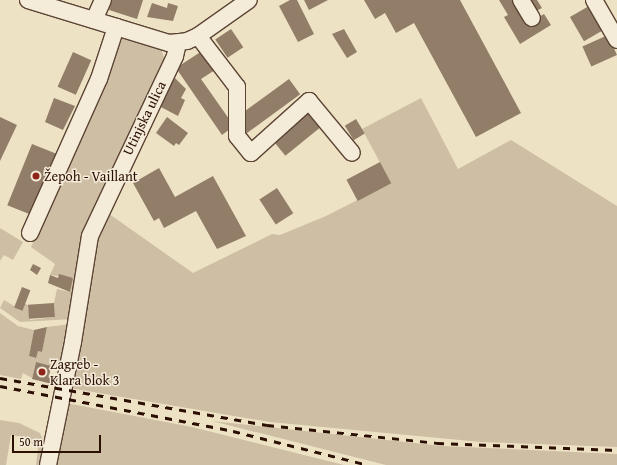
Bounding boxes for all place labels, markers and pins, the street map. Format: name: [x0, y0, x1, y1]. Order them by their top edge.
place label: Žepoh - Vaillant: [44, 168, 138, 184]
marker: Žepoh - Vaillant: [31, 171, 41, 181]
place label: Zagreb - Klara blok 3: [50, 356, 119, 388]
marker: Zagreb - Klara blok 3: [37, 367, 47, 377]

